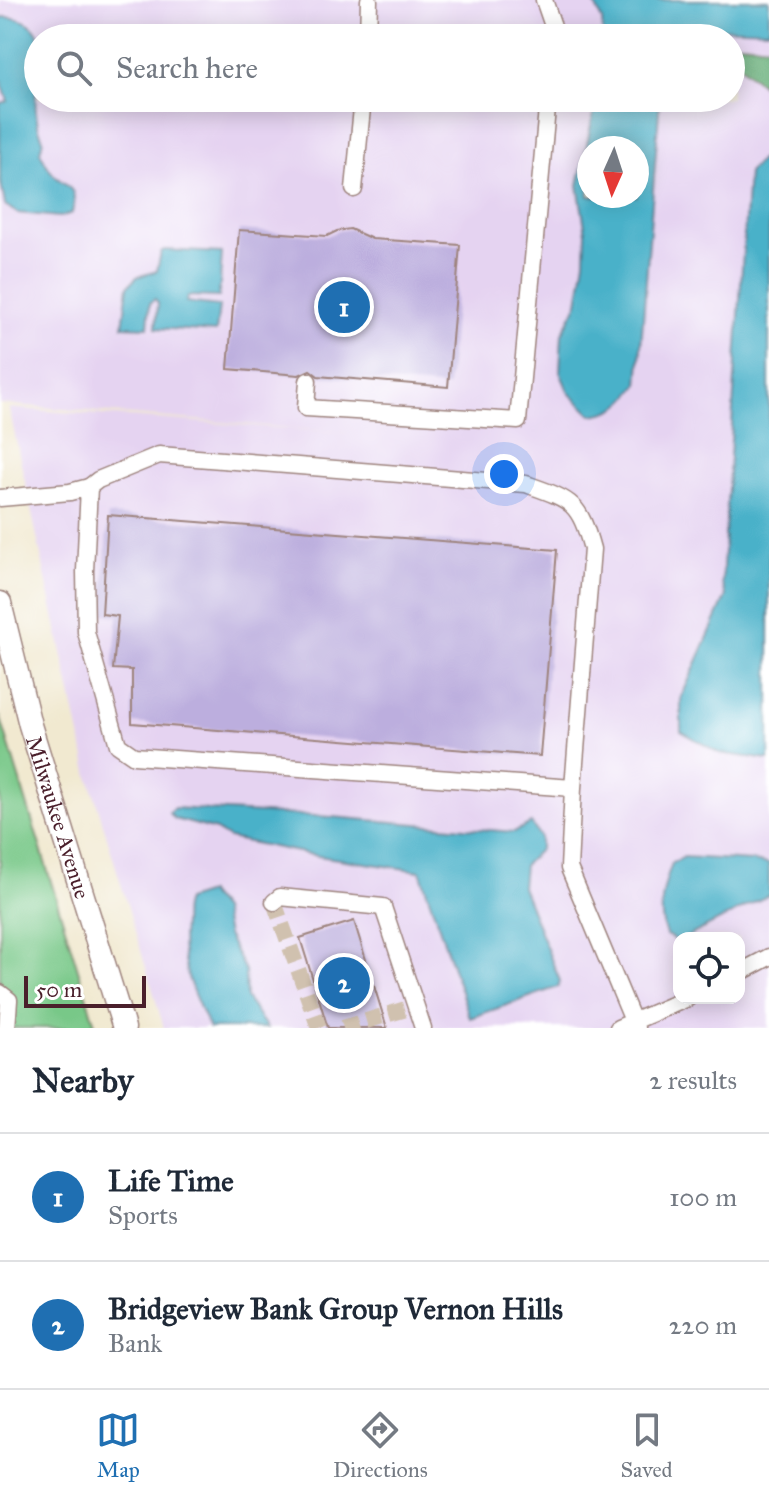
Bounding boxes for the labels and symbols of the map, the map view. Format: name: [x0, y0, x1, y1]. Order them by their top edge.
north arrow: [577, 136, 649, 208]
pin: 1: [318, 277, 370, 337]
your location: [484, 454, 524, 494]
street label: Milwaukee Avenue: [21, 732, 96, 902]
pin: 2: [318, 953, 370, 1013]
scale bar: [24, 972, 146, 1008]

